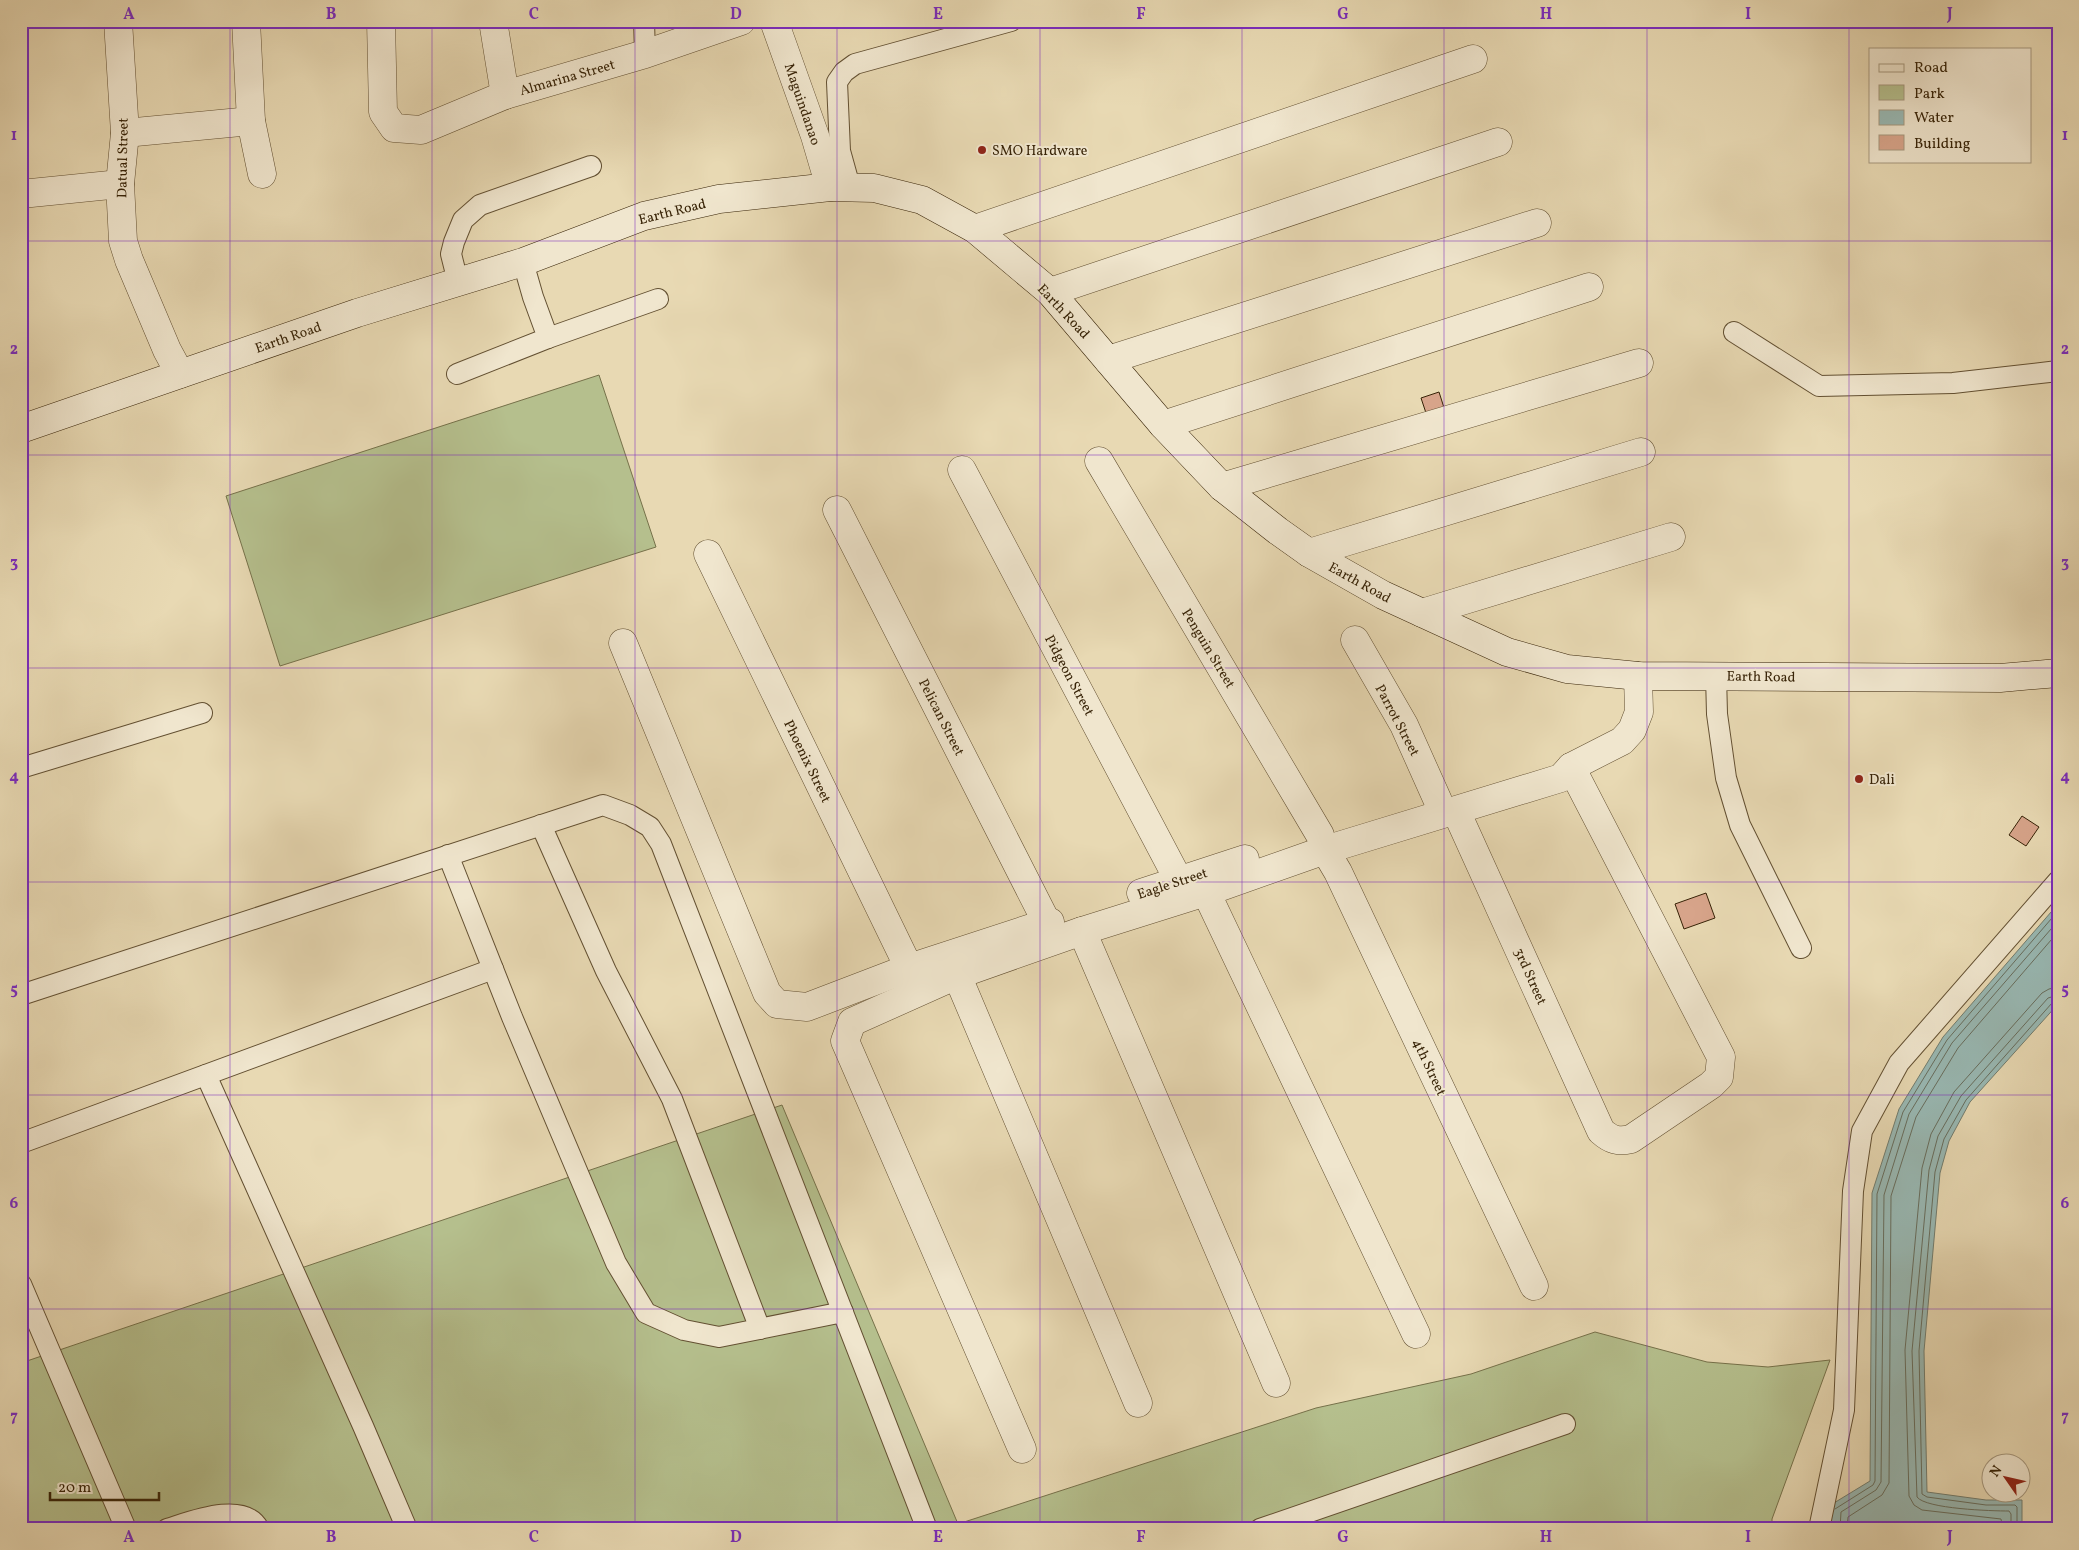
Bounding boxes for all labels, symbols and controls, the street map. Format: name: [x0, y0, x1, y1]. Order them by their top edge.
text: A: [123, 4, 135, 26]
text: B: [326, 4, 337, 26]
text: C: [529, 4, 539, 26]
text: D: [730, 4, 742, 26]
text: E: [933, 4, 943, 26]
text: F: [1136, 4, 1146, 26]
text: G: [1337, 4, 1349, 26]
text: H: [1540, 4, 1552, 26]
text: I: [1745, 4, 1751, 26]
text: J: [1946, 4, 1953, 26]
legend: [1869, 48, 2032, 162]
street label: Almarina Street: [518, 56, 617, 101]
text: Road: [1914, 58, 1948, 79]
street label: Maguindanao: [779, 61, 824, 148]
text: Park: [1914, 84, 1945, 105]
text: Water: [1914, 108, 1954, 129]
street label: Datual Street: [113, 118, 134, 198]
text: 1: [11, 125, 17, 147]
text: 1: [2062, 125, 2068, 147]
text: Building: [1914, 134, 1971, 155]
place label: SMO Hardware: [992, 142, 1088, 161]
marker: SMO Hardware: [976, 144, 988, 156]
street label: Earth Road: [637, 195, 708, 230]
street label: Earth Road: [1032, 280, 1093, 344]
street label: Earth Road: [253, 318, 324, 359]
text: 2: [10, 339, 18, 361]
text: 2: [2061, 339, 2069, 361]
text: 3: [10, 552, 18, 574]
text: 3: [2061, 552, 2069, 574]
street label: Earth Road: [1325, 558, 1394, 608]
street label: Penguin Street: [1176, 605, 1239, 692]
street label: Pidgeon Street: [1039, 632, 1098, 720]
street label: Earth Road: [1726, 667, 1796, 688]
street label: Pelican Street: [913, 676, 968, 759]
street label: Parrot Street: [1370, 681, 1424, 760]
street label: Phoenix Street: [778, 717, 835, 806]
text: 4: [9, 766, 19, 788]
text: 4: [2060, 766, 2070, 788]
place label: Dali: [1869, 771, 1895, 790]
marker: Dali: [1853, 773, 1865, 785]
street label: Eagle Street: [1135, 864, 1210, 905]
street label: 3rd Street: [1509, 945, 1551, 1008]
text: 5: [10, 979, 18, 1001]
text: 5: [2061, 979, 2069, 1001]
street label: 4th Street: [1407, 1036, 1450, 1099]
text: 6: [10, 1193, 19, 1215]
text: 6: [2061, 1193, 2070, 1215]
text: 7: [10, 1406, 18, 1428]
text: 7: [2061, 1406, 2069, 1428]
north arrow: [1982, 1452, 2032, 1502]
text: N: [1986, 1462, 2007, 1481]
scale bar: [50, 1470, 159, 1502]
text: 20 m: [58, 1478, 91, 1499]
text: A: [123, 1527, 135, 1549]
text: B: [326, 1527, 337, 1549]
text: C: [529, 1527, 539, 1549]
text: D: [730, 1527, 742, 1549]
text: E: [933, 1527, 943, 1549]
text: F: [1136, 1527, 1146, 1549]
text: G: [1337, 1527, 1349, 1549]
text: H: [1540, 1527, 1552, 1549]
text: I: [1745, 1527, 1751, 1549]
text: J: [1946, 1527, 1953, 1549]

